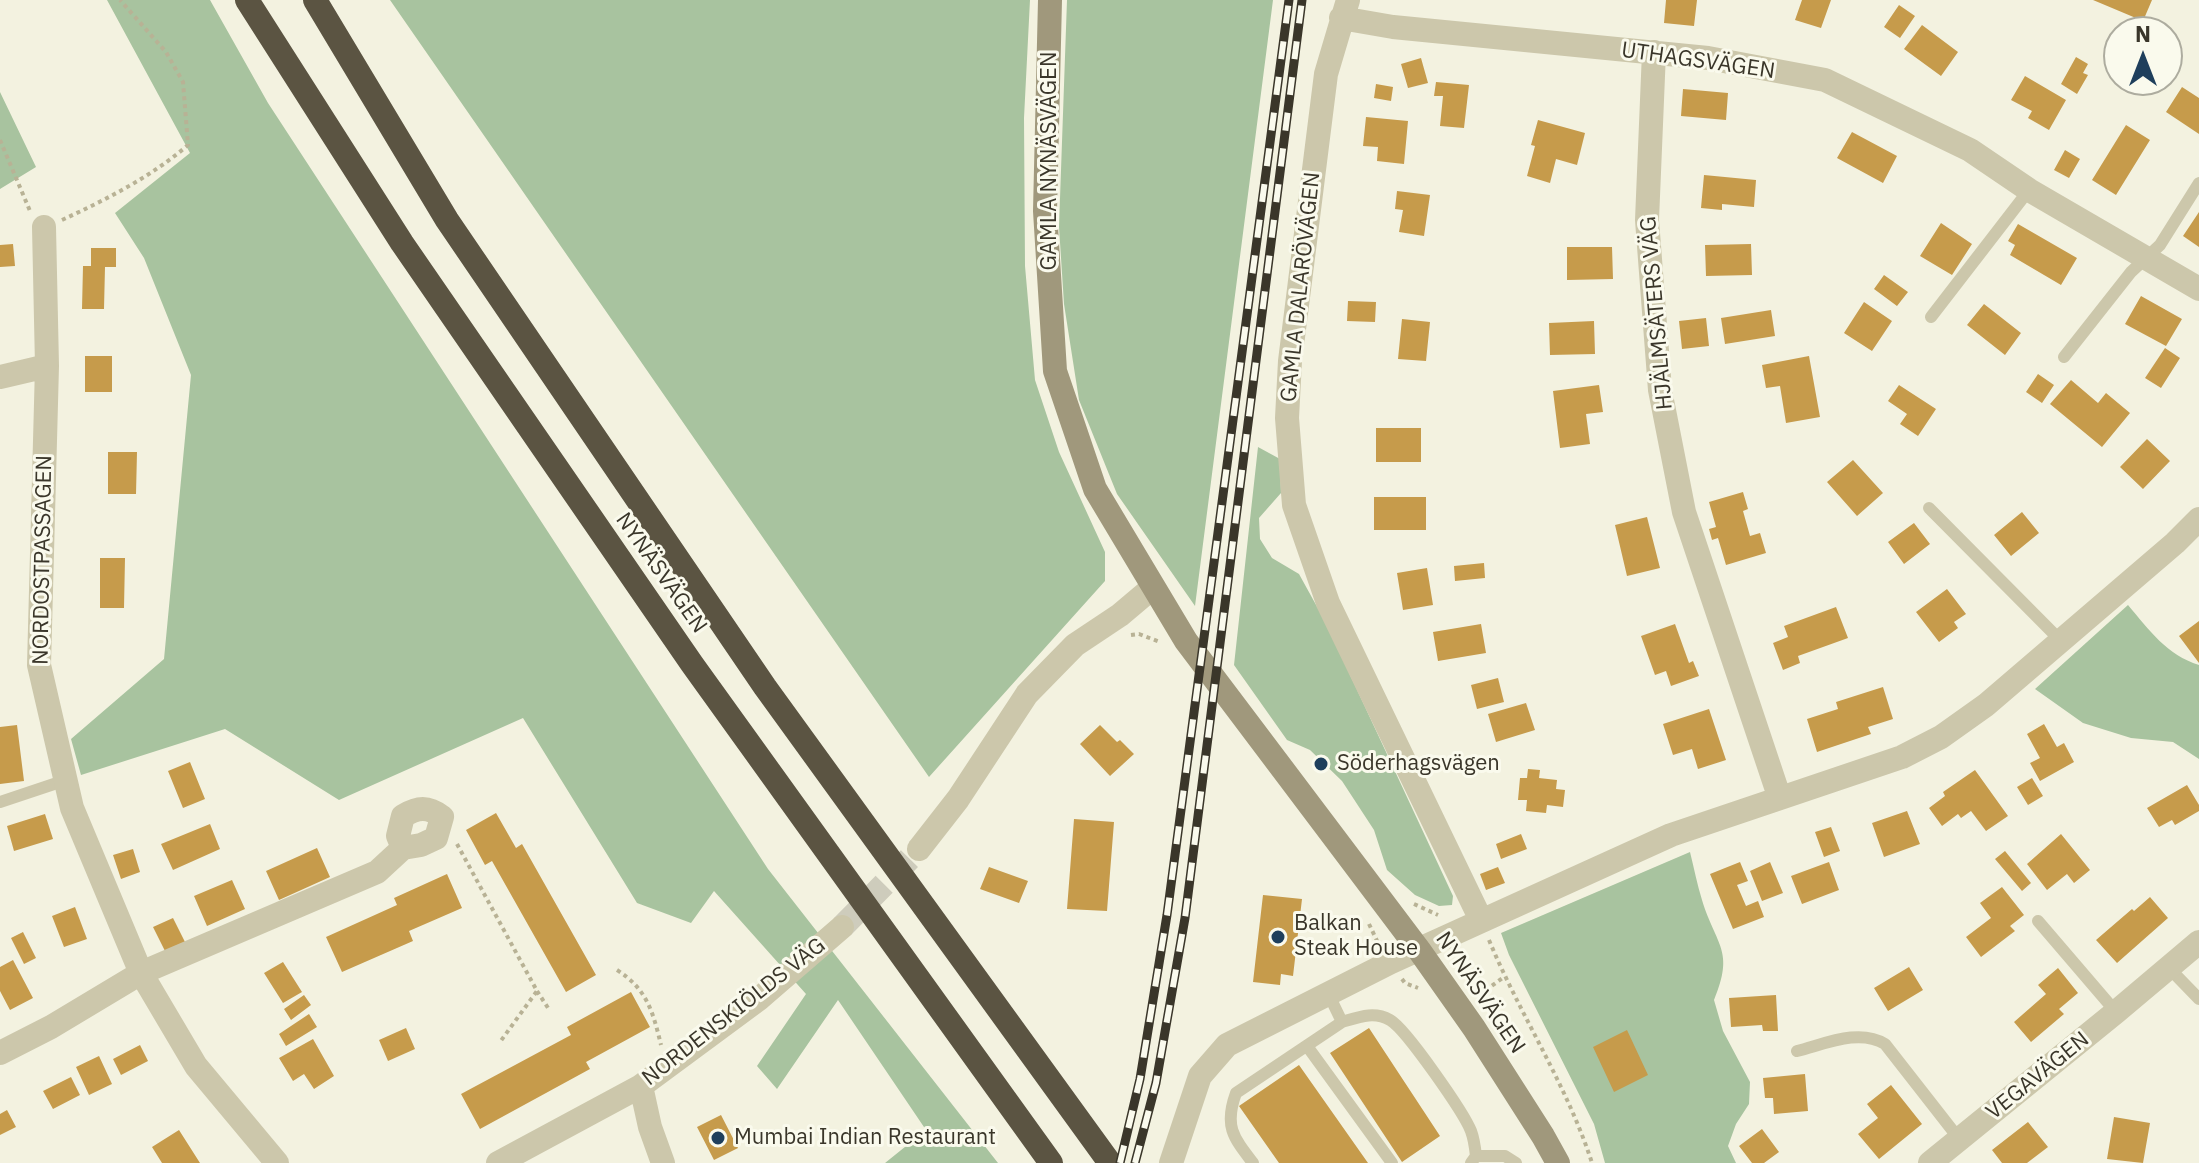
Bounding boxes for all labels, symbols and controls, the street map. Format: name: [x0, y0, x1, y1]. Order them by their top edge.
north arrow: [2103, 16, 2183, 96]
text: N: [2135, 19, 2151, 48]
street label: UTHAGSVÄGEN: [1619, 37, 1777, 85]
street label: GAMLA NYNÄSVÄGEN: [1037, 52, 1063, 270]
street label: GAMLA DALARÖVÄGEN: [1276, 171, 1326, 403]
street label: HJÄLMSÄTERS VÄG: [1635, 215, 1679, 411]
street label: NORDOSTPASSAGEN: [28, 455, 58, 665]
street label: NYNÄSVÄGEN: [610, 508, 712, 638]
place label: Söderhagsvägen: [1337, 751, 1500, 777]
marker: Söderhagsvägen: [1312, 755, 1330, 773]
place label: Balkan Steak House: [1294, 911, 1418, 962]
street label: NYNÄSVÄGEN: [1430, 927, 1530, 1059]
marker: Balkan Steak House: [1269, 928, 1287, 946]
street label: NORDENSKIÖLDS VÄG: [637, 932, 831, 1092]
street label: VEGAVÄGEN: [1981, 1027, 2095, 1125]
place label: Mumbai Indian Restaurant: [734, 1125, 996, 1151]
marker: Mumbai Indian Restaurant: [709, 1129, 727, 1147]

